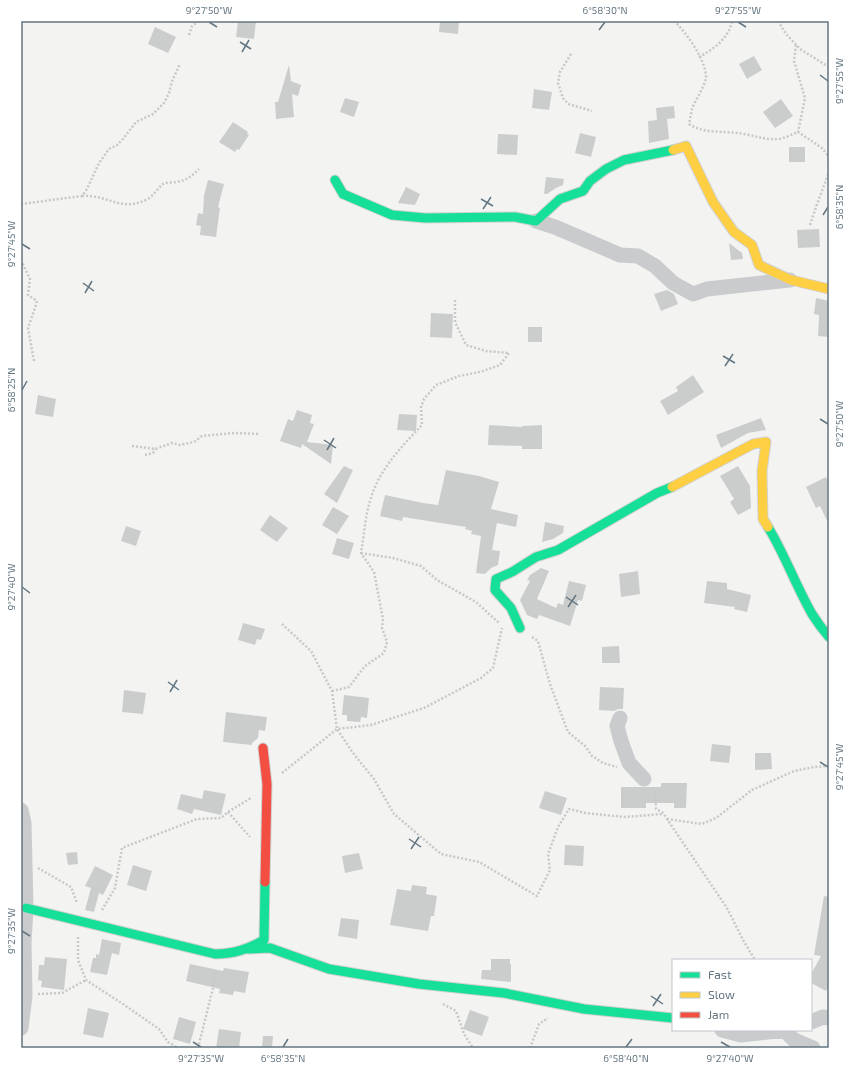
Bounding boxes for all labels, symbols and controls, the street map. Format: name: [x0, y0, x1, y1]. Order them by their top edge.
text: 9°27'50"W: [186, 4, 233, 16]
text: 6°58'30"N: [582, 4, 628, 16]
text: 9°27'55"W: [715, 4, 761, 16]
text: 9°27'55"W: [833, 58, 845, 104]
text: 6°58'35"N: [833, 185, 845, 229]
text: 9°27'45"W: [5, 220, 17, 267]
text: 6°58'25"N: [5, 368, 17, 412]
text: 9°27'50"W: [833, 400, 845, 447]
text: 9°27'40"W: [5, 563, 17, 611]
text: 9°27'45"W: [833, 743, 845, 790]
text: 9°27'35"W: [5, 907, 17, 954]
legend: [672, 959, 812, 1031]
text: Fast: [708, 967, 732, 981]
text: Slow: [708, 987, 735, 1001]
text: Jam: [708, 1007, 729, 1021]
text: 9°27'35"W: [178, 1052, 225, 1064]
text: 6°58'35"N: [261, 1052, 305, 1064]
text: 6°58'40"N: [603, 1052, 649, 1064]
text: 9°27'40"W: [706, 1052, 754, 1064]

